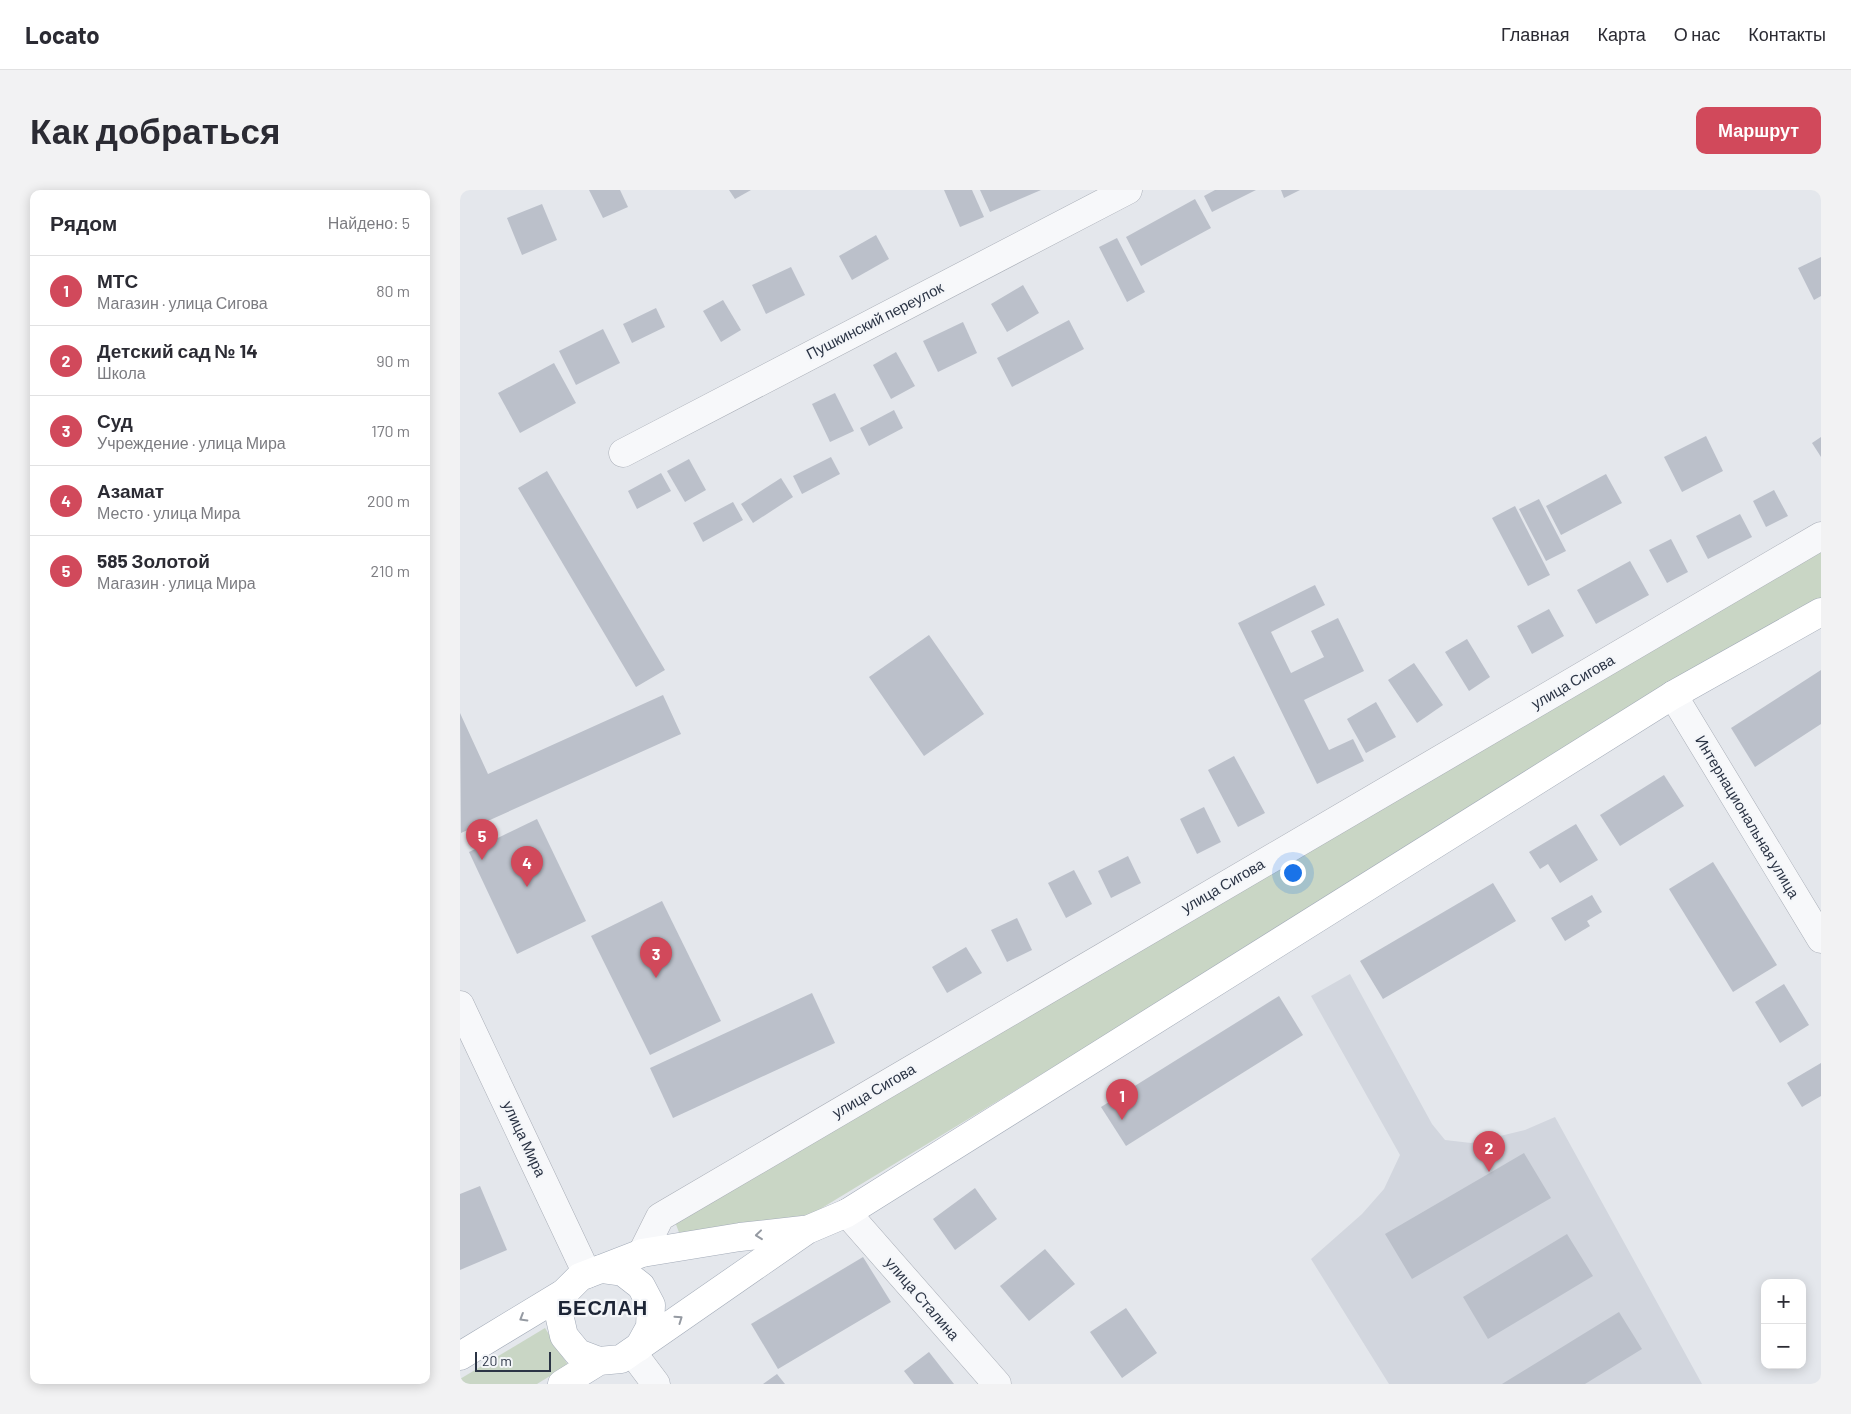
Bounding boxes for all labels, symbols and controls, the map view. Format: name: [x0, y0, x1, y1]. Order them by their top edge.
text: Locato: [25, 20, 100, 49]
text: Главная: [1501, 23, 1570, 45]
text: Карта: [1598, 23, 1646, 45]
text: О нас: [1674, 23, 1720, 45]
text: Контакты: [1748, 23, 1826, 45]
button: Маршрут: [1696, 107, 1821, 154]
text: Как добраться: [30, 109, 280, 151]
text: Рядом: [50, 210, 117, 235]
text: Найдено: 5: [328, 213, 410, 232]
text: МТС: [97, 269, 138, 292]
street label: Пушкинский переулок: [803, 278, 946, 362]
text: 1: [63, 281, 69, 300]
text: 80 m: [376, 281, 410, 300]
text: Магазин · улица Сигова: [97, 293, 268, 312]
text: Детский сад № 14: [97, 339, 258, 362]
text: 2: [62, 351, 70, 370]
text: 90 m: [376, 351, 410, 370]
text: Школа: [97, 363, 146, 382]
text: Суд: [97, 409, 133, 432]
text: 3: [62, 421, 70, 440]
text: 170 m: [371, 421, 410, 440]
text: Учреждение · улица Мира: [97, 433, 286, 452]
text: Азамат: [97, 479, 164, 502]
text: 4: [61, 491, 71, 510]
text: 200 m: [367, 491, 410, 510]
text: Место · улица Мира: [97, 503, 240, 522]
text: 585 Золотой: [97, 549, 210, 572]
text: 5: [62, 561, 70, 580]
text: 210 m: [371, 561, 410, 580]
text: Магазин · улица Мира: [97, 573, 256, 592]
street label: улица Сигова: [1528, 650, 1618, 712]
street label: Интернациональная улица: [1692, 732, 1804, 902]
pin: 5: [466, 819, 498, 860]
pin: 4: [511, 846, 543, 887]
street label: улица Сигова: [1178, 854, 1268, 916]
your location: [1280, 860, 1306, 886]
pin: 3: [640, 937, 672, 978]
street label: улица Сигова: [829, 1059, 919, 1121]
pin: 1: [1106, 1079, 1138, 1120]
street label: улица Мира: [499, 1098, 551, 1180]
pin: 2: [1473, 1131, 1505, 1172]
one-way arrow: [755, 1229, 763, 1240]
street label: улица Сталина: [882, 1253, 964, 1344]
map controls: [1761, 1279, 1806, 1369]
button: +: [1761, 1279, 1806, 1324]
district label: БЕСЛАН: [558, 1295, 648, 1319]
one-way arrow: [519, 1311, 528, 1321]
one-way arrow: [674, 1316, 683, 1325]
button: −: [1761, 1324, 1806, 1369]
scale bar: [475, 1349, 551, 1372]
text: 20 m: [482, 1352, 512, 1369]

